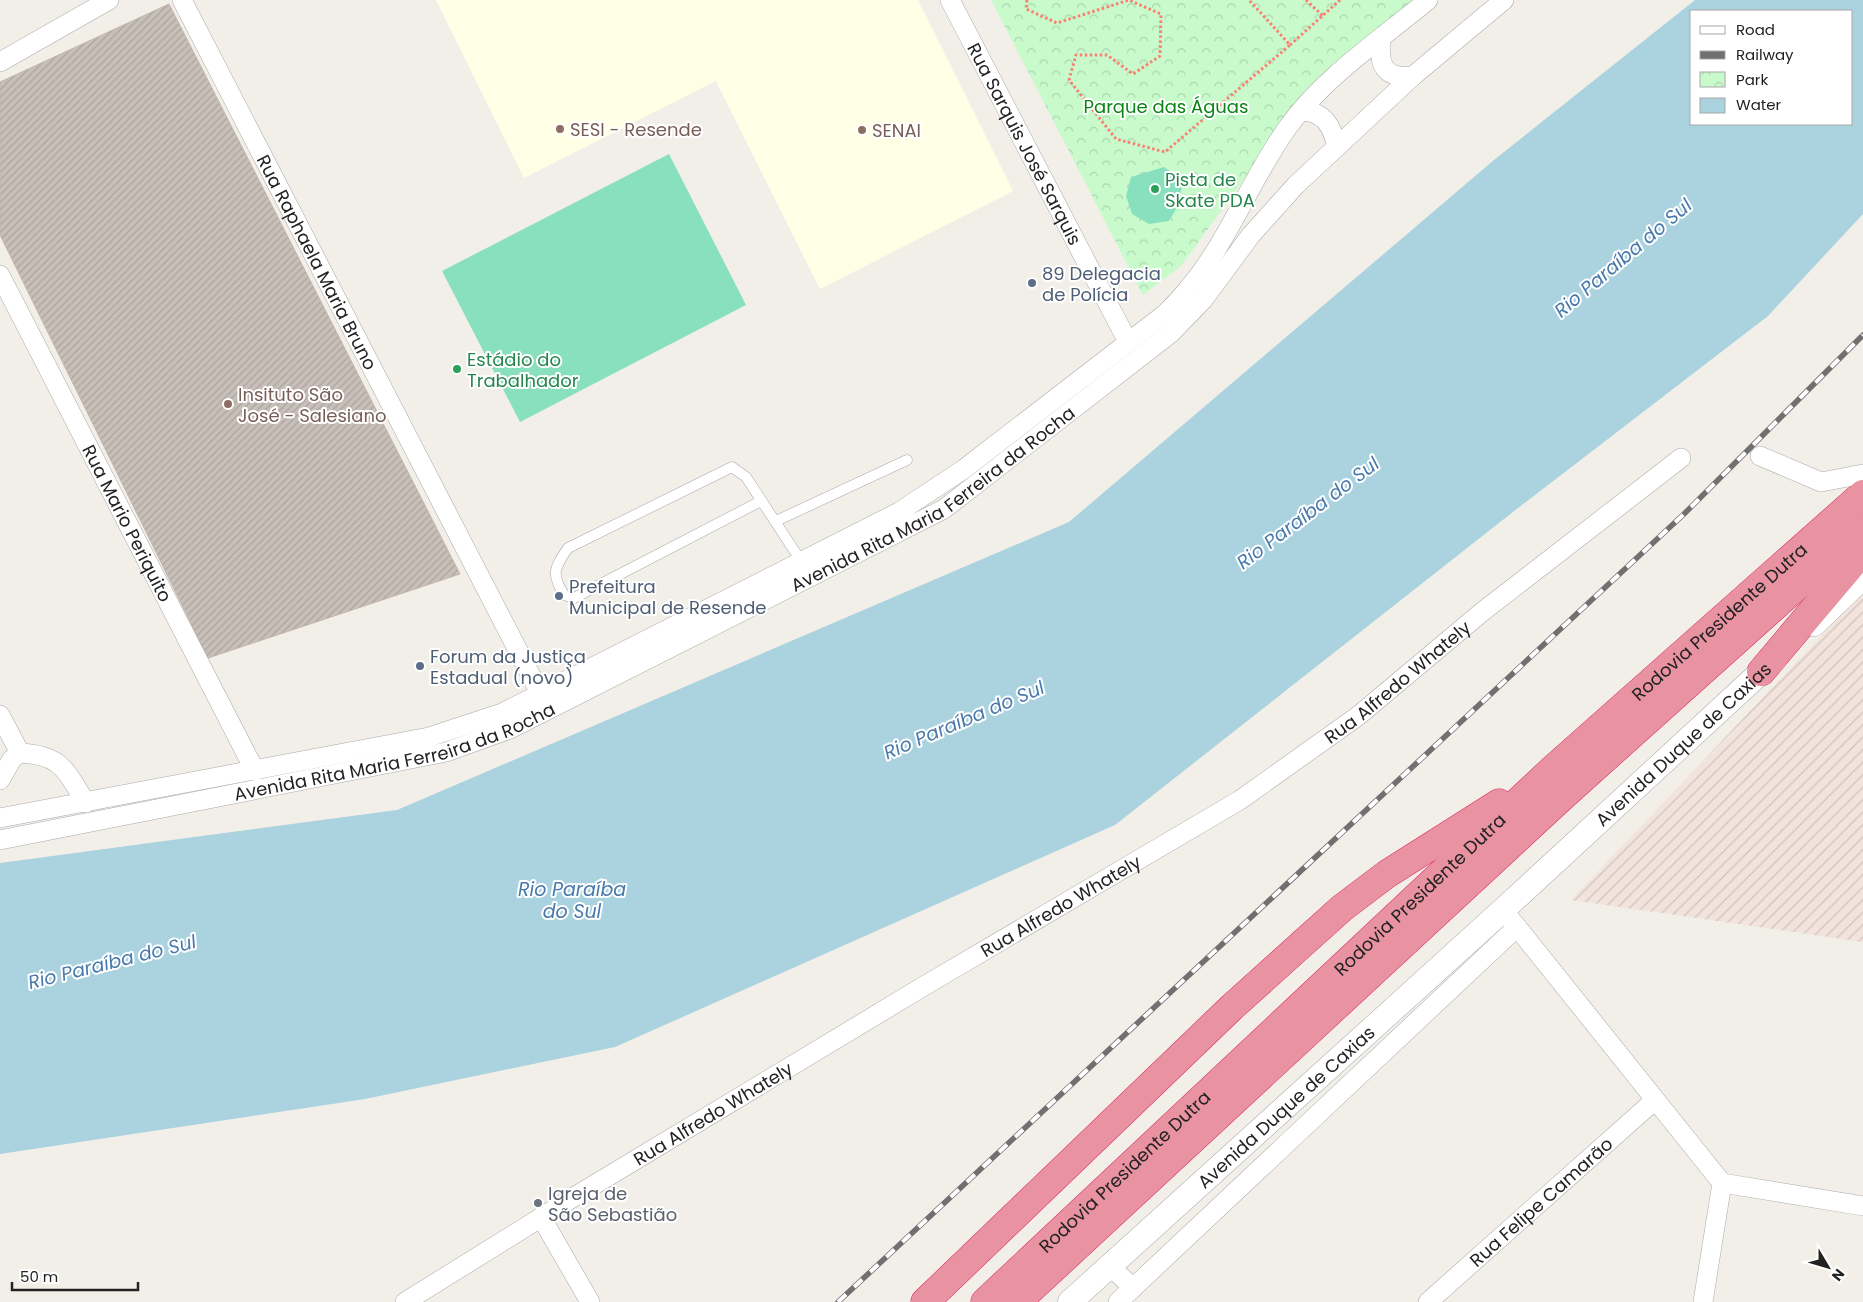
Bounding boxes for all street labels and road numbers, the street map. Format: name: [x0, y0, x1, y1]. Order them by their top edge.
street label: Rua Sarquis José Sarquis: [962, 38, 1088, 249]
street label: Rua Raphaela Maria Bruno: [251, 150, 383, 374]
street label: Avenida Rita Maria Ferreira da Rocha: [786, 400, 1080, 597]
street label: Rua Mario Periquito: [77, 440, 178, 606]
street label: Rodovia Presidente Dutra: [1626, 537, 1812, 706]
street label: Rua Alfredo Whately: [1319, 615, 1475, 749]
street label: Avenida Duque de Caxias: [1590, 656, 1777, 832]
street label: Avenida Rita Maria Ferreira da Rocha: [232, 696, 559, 806]
street label: Rodovia Presidente Dutra: [1328, 807, 1511, 981]
street label: Rua Alfredo Whately: [976, 849, 1145, 963]
street label: Avenida Duque de Caxias: [1192, 1020, 1380, 1194]
street label: Rua Alfredo Whately: [628, 1056, 797, 1171]
street label: Rodovia Presidente Dutra: [1033, 1084, 1216, 1258]
street label: Rua Felipe Camarão: [1464, 1131, 1618, 1272]

